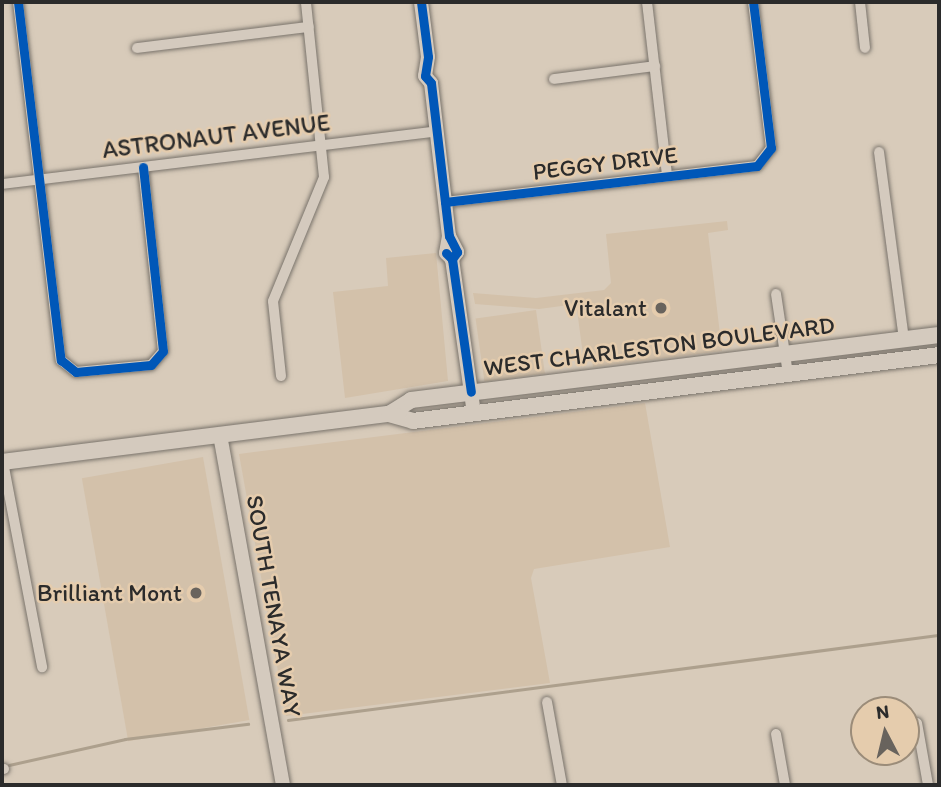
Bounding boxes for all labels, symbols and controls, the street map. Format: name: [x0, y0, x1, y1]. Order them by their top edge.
street label: ASTRONAUT AVENUE: [101, 108, 331, 164]
street label: PEGGY DRIVE: [531, 140, 679, 186]
place label: Vitalant: [564, 294, 647, 322]
marker: Vitalant: [653, 300, 669, 316]
street label: WEST CHARLESTON BOULEVARD: [482, 310, 836, 382]
street label: SOUTH TENAYA WAY: [240, 493, 308, 719]
place label: Brilliant Mont: [37, 579, 182, 607]
marker: Brilliant Mont: [188, 585, 204, 601]
north arrow: [850, 696, 920, 766]
text: N: [875, 699, 890, 724]

